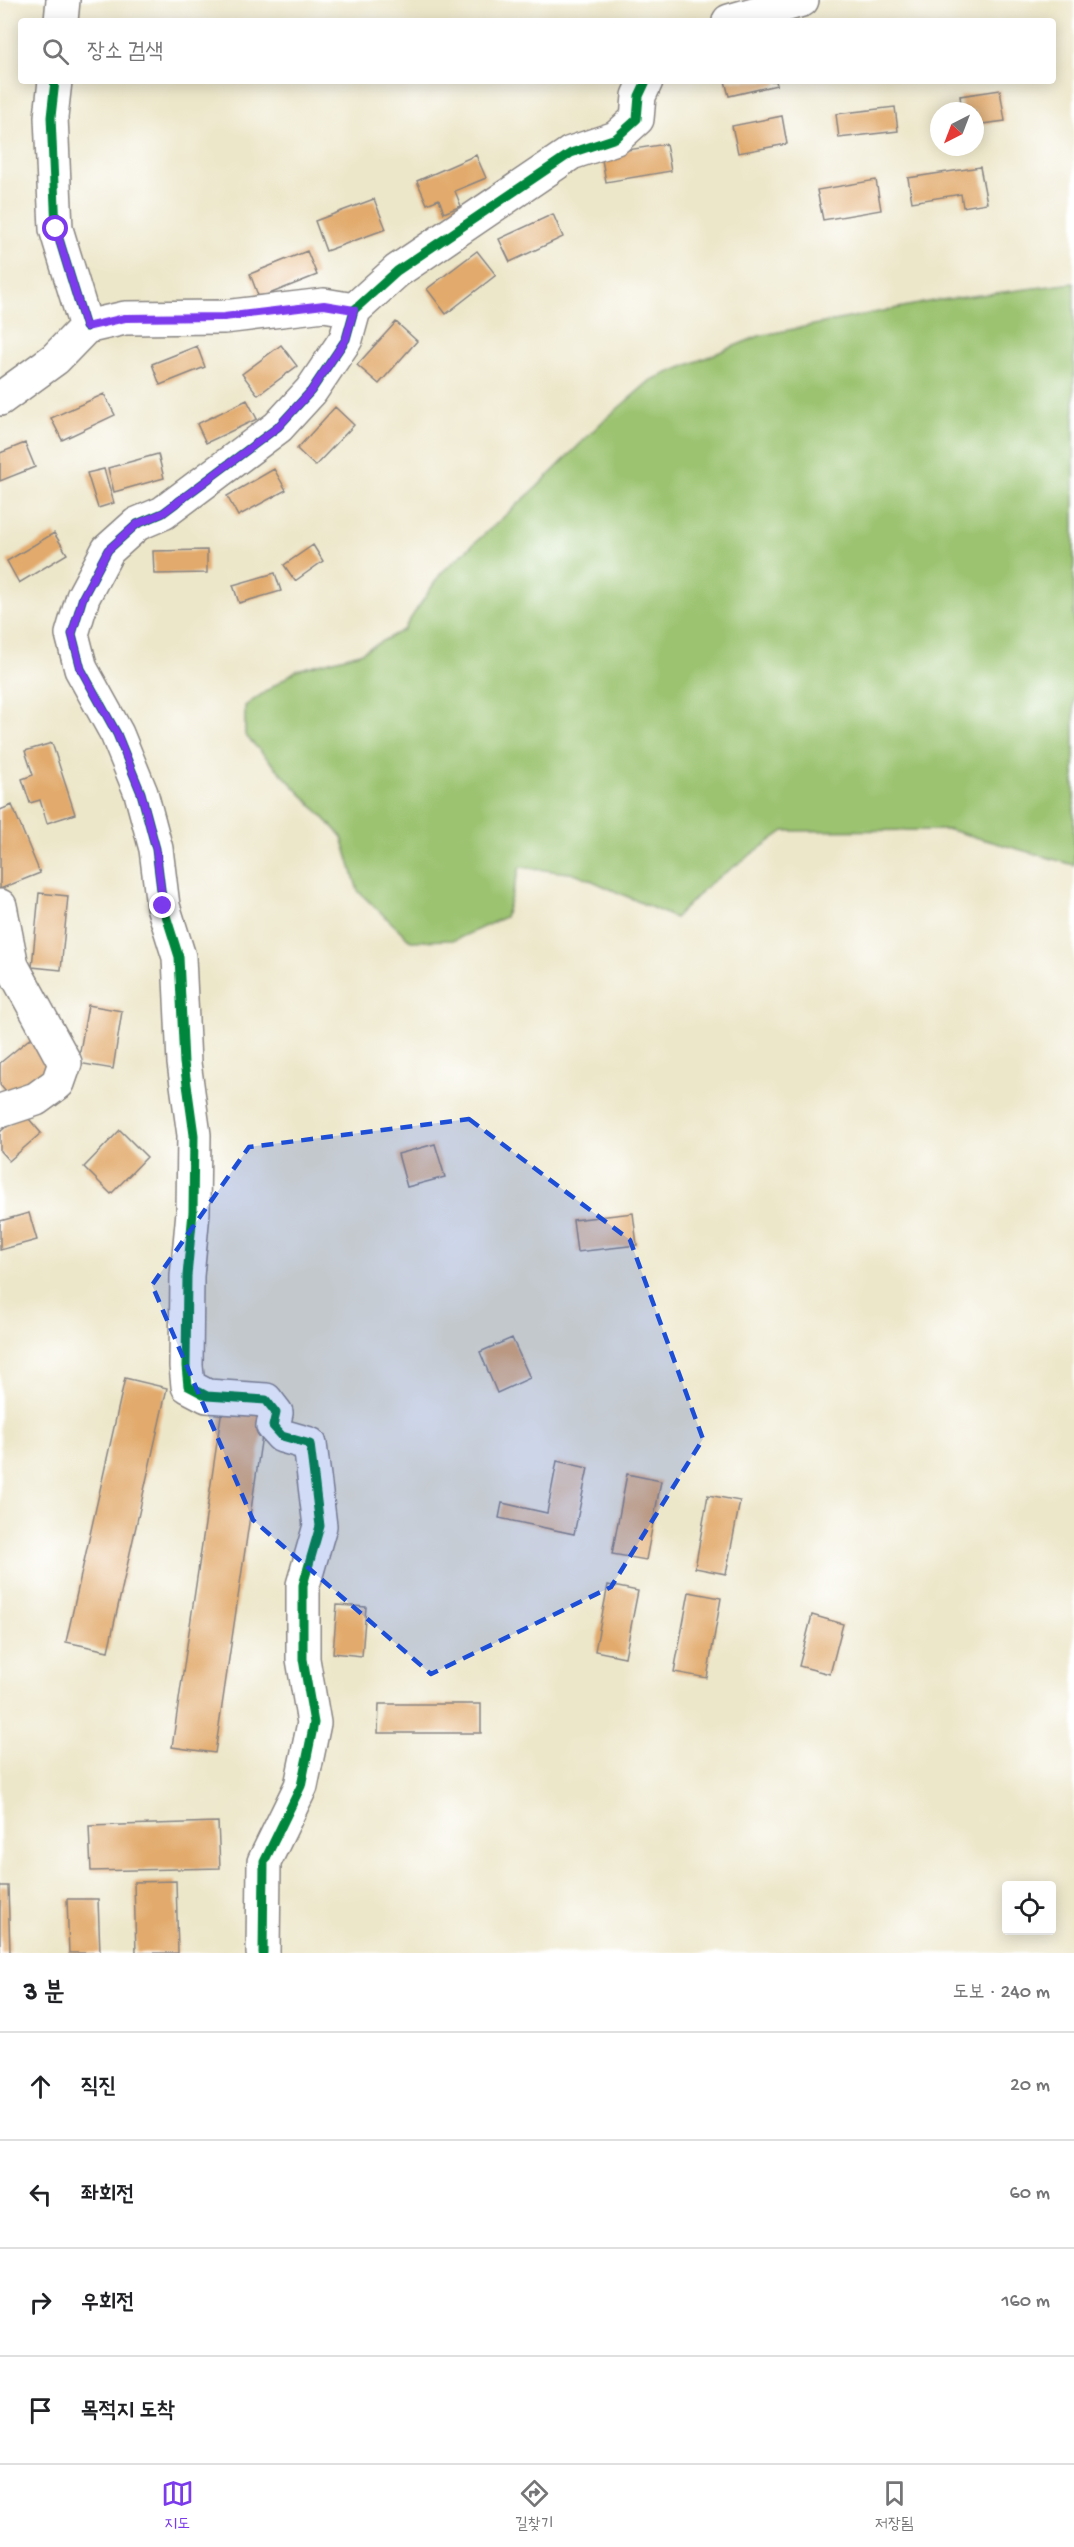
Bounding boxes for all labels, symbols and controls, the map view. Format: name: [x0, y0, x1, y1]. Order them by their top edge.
search box: [18, 18, 1056, 84]
icon: search: [39, 35, 72, 68]
text: 장소 검색: [87, 40, 163, 66]
north arrow: [930, 102, 984, 156]
route start: [42, 215, 68, 241]
route end: [149, 892, 175, 918]
map controls: [1002, 1881, 1056, 1935]
button: locate: [1002, 1881, 1056, 1935]
text: 3 분: [24, 1979, 65, 2010]
text: 도보 · 240 m: [953, 1982, 1050, 2005]
icon: ahead: [24, 2070, 57, 2103]
text: 직진: [81, 2075, 116, 2101]
text: 20 m: [1010, 2075, 1050, 2098]
icon: left: [24, 2178, 57, 2211]
text: 좌회전: [81, 2183, 134, 2209]
text: 60 m: [1010, 2183, 1050, 2206]
icon: right: [24, 2286, 57, 2319]
text: 우회전: [81, 2291, 134, 2317]
text: 160 m: [1001, 2291, 1050, 2314]
icon: arrive: [24, 2394, 57, 2427]
text: 목적지 도착: [81, 2399, 175, 2425]
tab: 지도: [161, 2477, 194, 2535]
tab: 길찾기: [515, 2477, 554, 2535]
tab: 저장됨: [875, 2477, 913, 2535]

